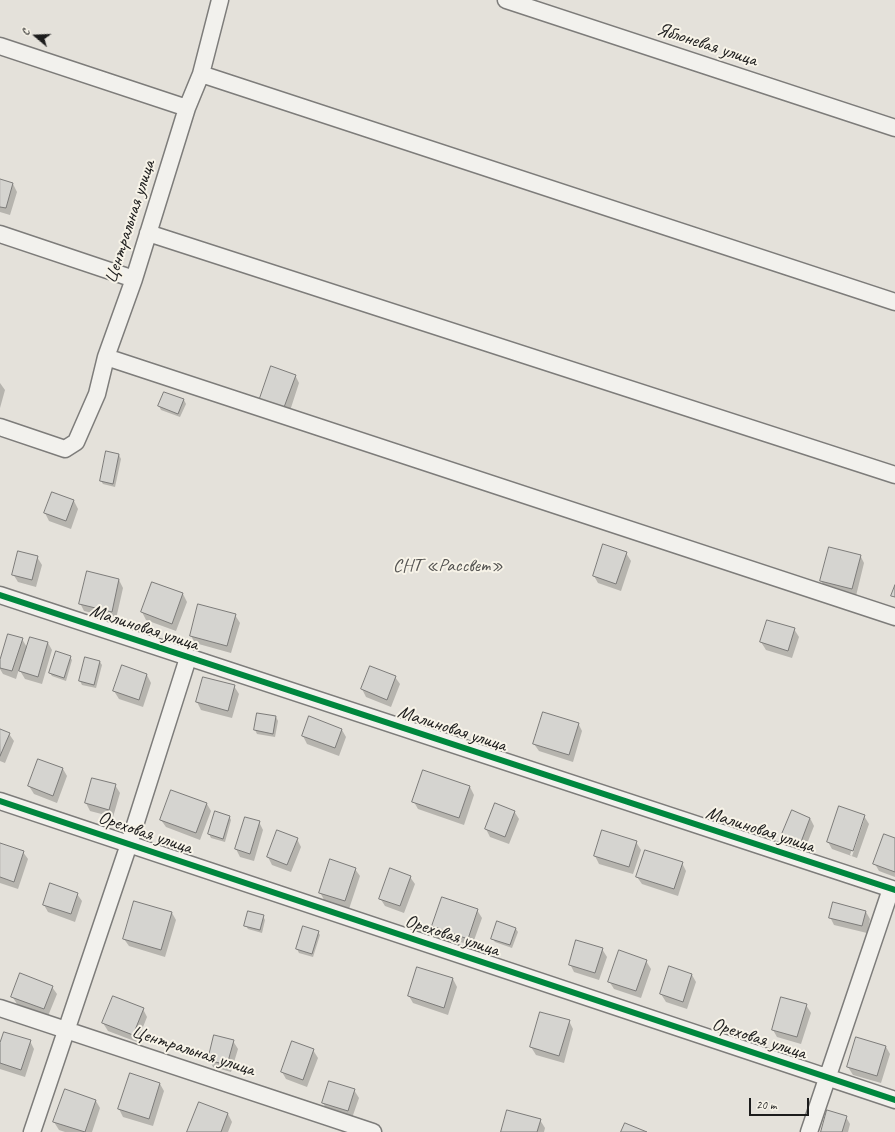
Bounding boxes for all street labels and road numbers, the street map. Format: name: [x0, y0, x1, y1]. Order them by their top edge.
street label: Яблоневая улица: [654, 18, 760, 72]
street label: Центральная улица: [99, 157, 161, 287]
street label: Малиновая улица: [87, 600, 201, 656]
street label: Малиновая улица: [395, 701, 509, 757]
street label: Малиновая улица: [703, 802, 817, 858]
street label: Ореховая улица: [95, 806, 195, 860]
street label: Ореховая улица: [402, 910, 502, 962]
street label: Ореховая улица: [709, 1013, 809, 1065]
street label: Центральная улица: [128, 1020, 258, 1082]

